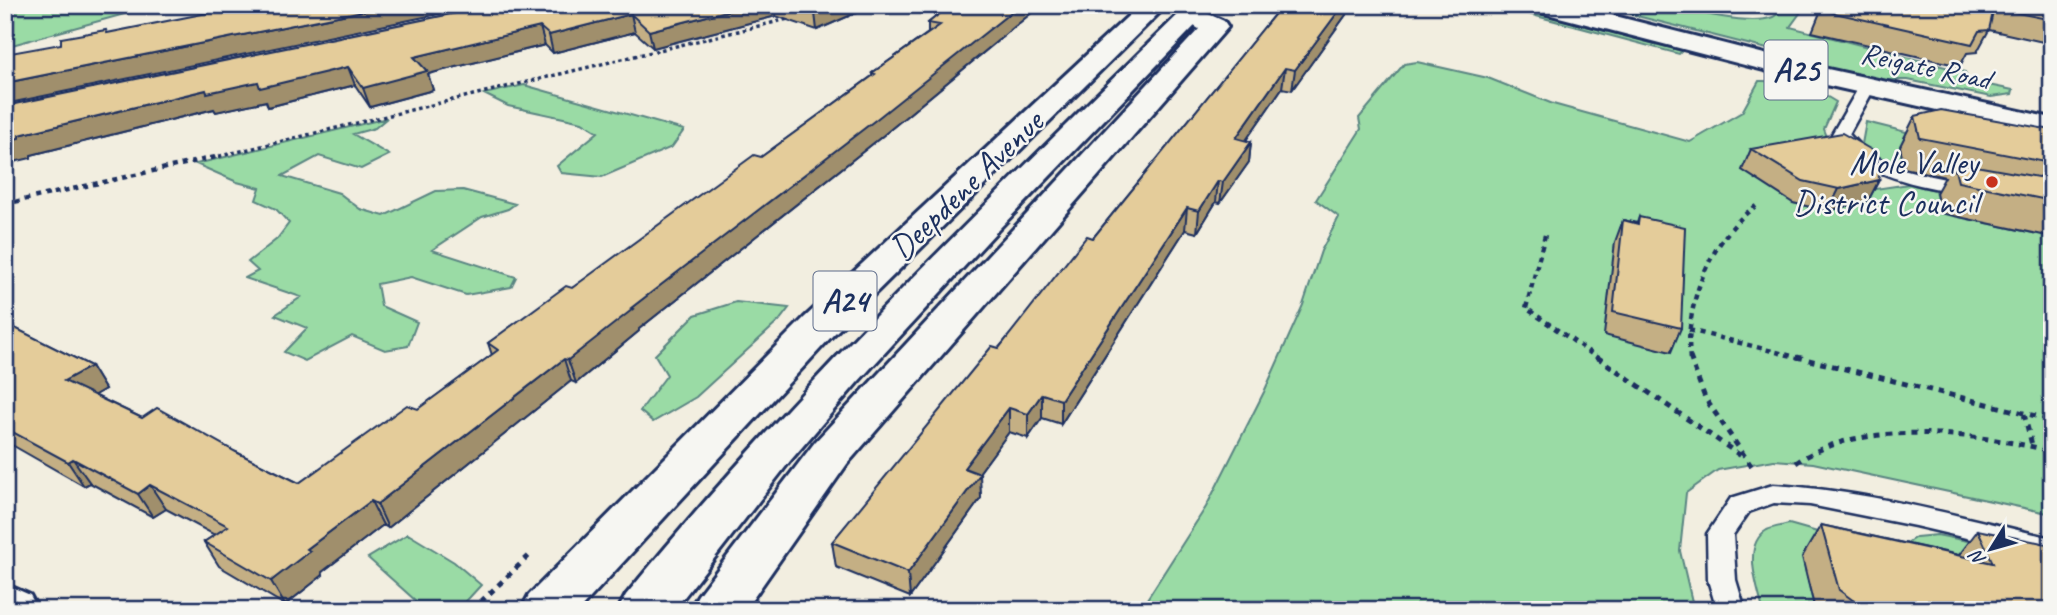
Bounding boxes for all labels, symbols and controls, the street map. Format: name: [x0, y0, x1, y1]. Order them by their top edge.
street label: Reigate Road: [1858, 34, 1998, 99]
road number: A25: [1764, 40, 1828, 100]
street label: Deepdene Avenue: [879, 98, 1055, 270]
place label: Mole Valley District Council: [1793, 140, 1984, 225]
marker: Mole Valley District Council: [1984, 174, 2000, 190]
road number: A24: [814, 272, 876, 330]
north arrow: [1955, 514, 2025, 584]
text: N: [1963, 544, 1991, 571]

